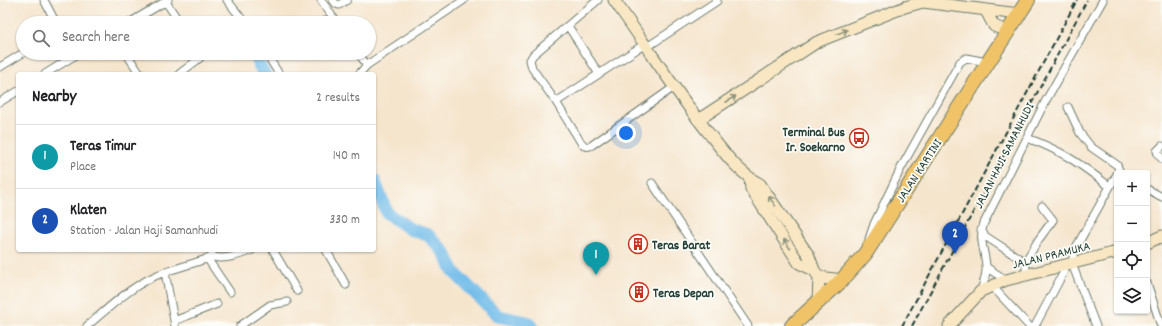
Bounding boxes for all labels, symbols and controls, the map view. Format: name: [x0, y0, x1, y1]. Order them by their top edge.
search box: [16, 16, 376, 60]
icon: search: [30, 27, 52, 49]
text: Search here: [62, 27, 130, 49]
one-way arrow: [835, 28, 847, 36]
text: Nearby: [32, 86, 76, 110]
text: 2 results: [316, 89, 360, 108]
one-way arrow: [725, 94, 737, 102]
street label: JALAN HAJI SAMANHUDI: [970, 100, 1040, 212]
your location: [616, 123, 636, 143]
place label: Terminal Bus Ir. Soekarno: [783, 124, 846, 158]
bus stop icon: Terminal Bus Ir. Soekarno: [848, 127, 870, 149]
text: Teras Timur: [70, 136, 136, 158]
street label: JALAN KARTINI: [892, 136, 948, 207]
text: 1: [44, 147, 46, 166]
text: 140 m: [333, 147, 360, 166]
text: Place: [70, 158, 96, 177]
map controls: [1114, 170, 1150, 314]
button: +: [1114, 170, 1150, 206]
one-way arrow: [768, 196, 776, 207]
text: Klaten: [70, 200, 107, 222]
button: −: [1114, 206, 1150, 242]
text: 2: [42, 211, 48, 230]
text: 330 m: [329, 211, 360, 230]
pin: 2: [942, 221, 968, 254]
text: Station · Jalan Haji Samanhudi: [70, 222, 218, 241]
building icon: Teras Barat: [627, 233, 649, 255]
place label: Teras Barat: [652, 237, 710, 256]
one-way arrow: [783, 238, 791, 249]
street label: JALAN PRAMUKA: [1011, 238, 1093, 275]
pin: 1: [583, 242, 609, 275]
button: locate: [1114, 242, 1150, 278]
button: layers: [1114, 278, 1150, 314]
building icon: Teras Depan: [628, 281, 650, 303]
place label: Teras Depan: [653, 285, 714, 304]

